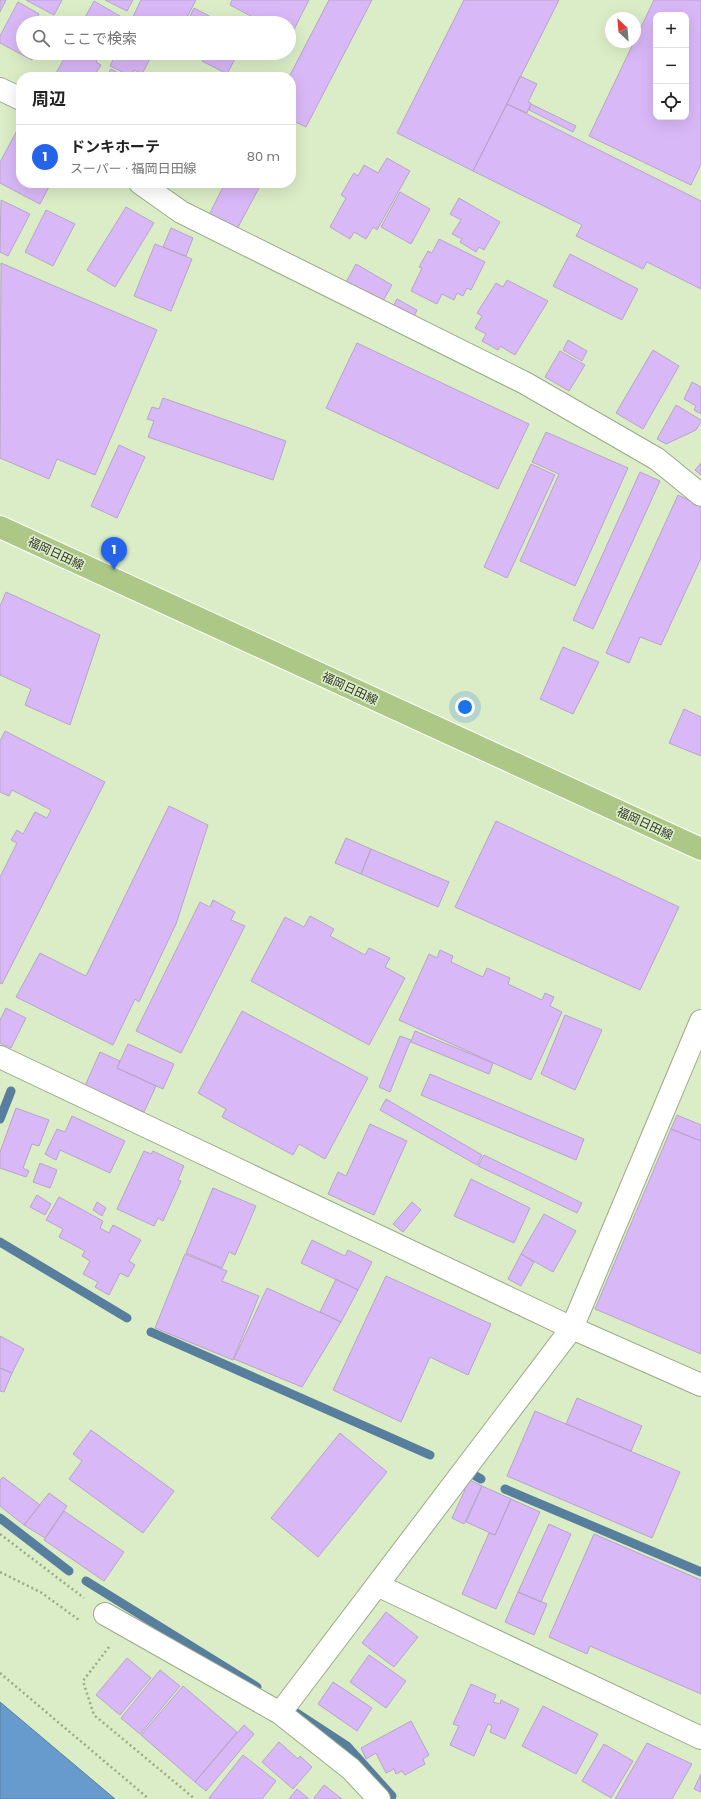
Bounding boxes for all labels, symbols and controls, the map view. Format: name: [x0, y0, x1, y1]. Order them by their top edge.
north arrow: [605, 12, 641, 48]
map controls: [653, 12, 689, 120]
button: +: [653, 12, 689, 48]
search box: [16, 16, 296, 60]
icon: search: [30, 27, 52, 49]
text: ここで検索: [62, 28, 137, 49]
button: −: [653, 48, 689, 84]
button: locate: [653, 84, 689, 120]
text: 周辺: [32, 87, 66, 111]
text: ドンキホーテ: [70, 136, 160, 157]
text: 1: [43, 147, 47, 166]
text: 80 m: [247, 147, 280, 166]
text: スーパー · 福岡日田線: [70, 159, 197, 178]
street label: 福岡日田線: [25, 533, 87, 573]
pin: 1: [101, 537, 127, 570]
street label: 福岡日田線: [319, 668, 381, 708]
your location: [455, 697, 475, 717]
street label: 福岡日田線: [614, 803, 676, 843]

